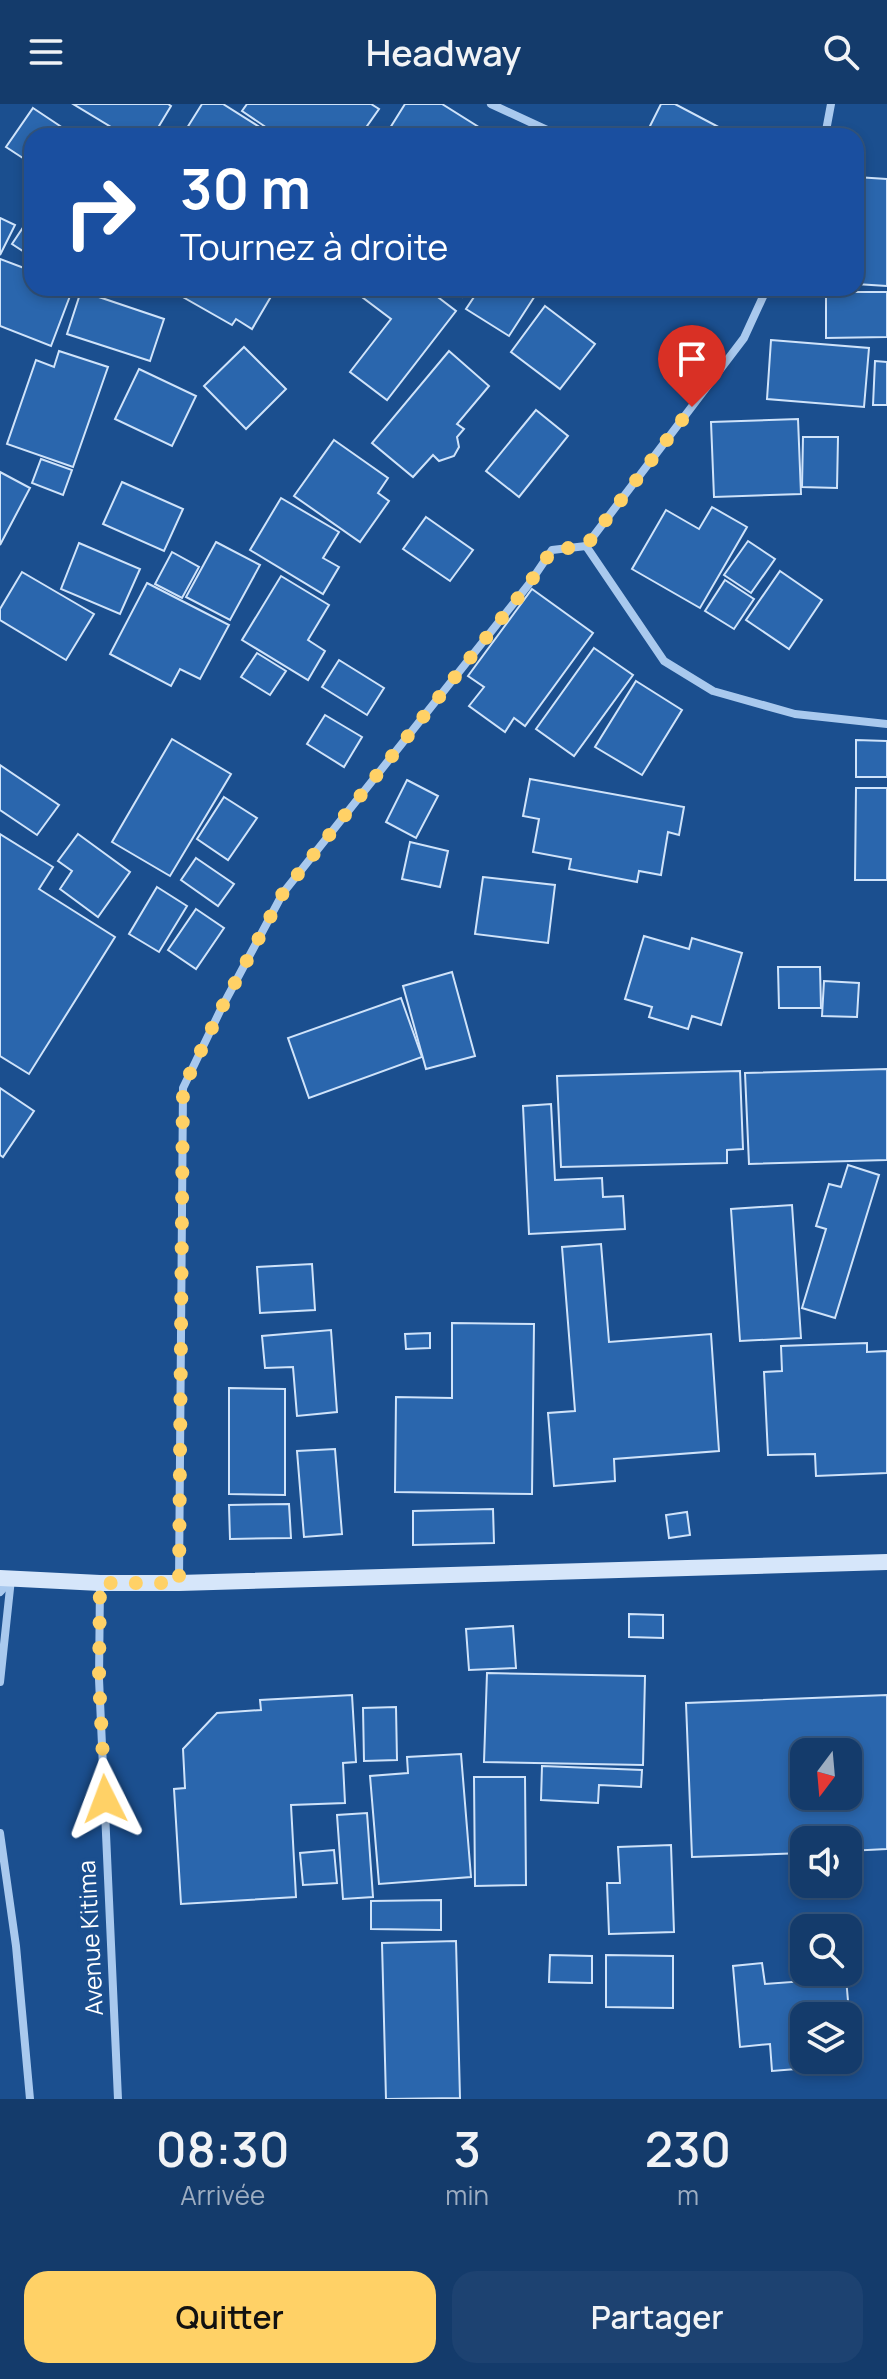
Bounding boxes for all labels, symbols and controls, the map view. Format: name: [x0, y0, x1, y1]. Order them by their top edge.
text: Headway: [366, 28, 521, 77]
icon: menu: [24, 30, 68, 74]
icon: search: [819, 30, 863, 74]
text: 30 m: [180, 149, 311, 226]
icon: right: [48, 160, 152, 264]
text: Tournez à droite: [180, 222, 448, 271]
pin: [658, 325, 726, 407]
icon: arrive: [670, 337, 714, 381]
north arrow: [790, 1738, 862, 1810]
map controls: [790, 1738, 862, 2074]
position arrow: [63, 1757, 147, 1841]
button: sound: [790, 1826, 862, 1898]
street label: Avenue Kitima: [69, 1859, 110, 2017]
button: search: [790, 1914, 862, 1986]
button: layers: [790, 2002, 862, 2074]
text: 08:30: [156, 2116, 290, 2181]
text: 3: [453, 2116, 481, 2181]
text: 230: [645, 2116, 731, 2181]
text: Arrivée: [180, 2177, 265, 2213]
text: min: [445, 2177, 489, 2213]
text: m: [677, 2177, 699, 2213]
button: Quitter: [24, 2271, 436, 2363]
button: Partager: [452, 2271, 863, 2363]

